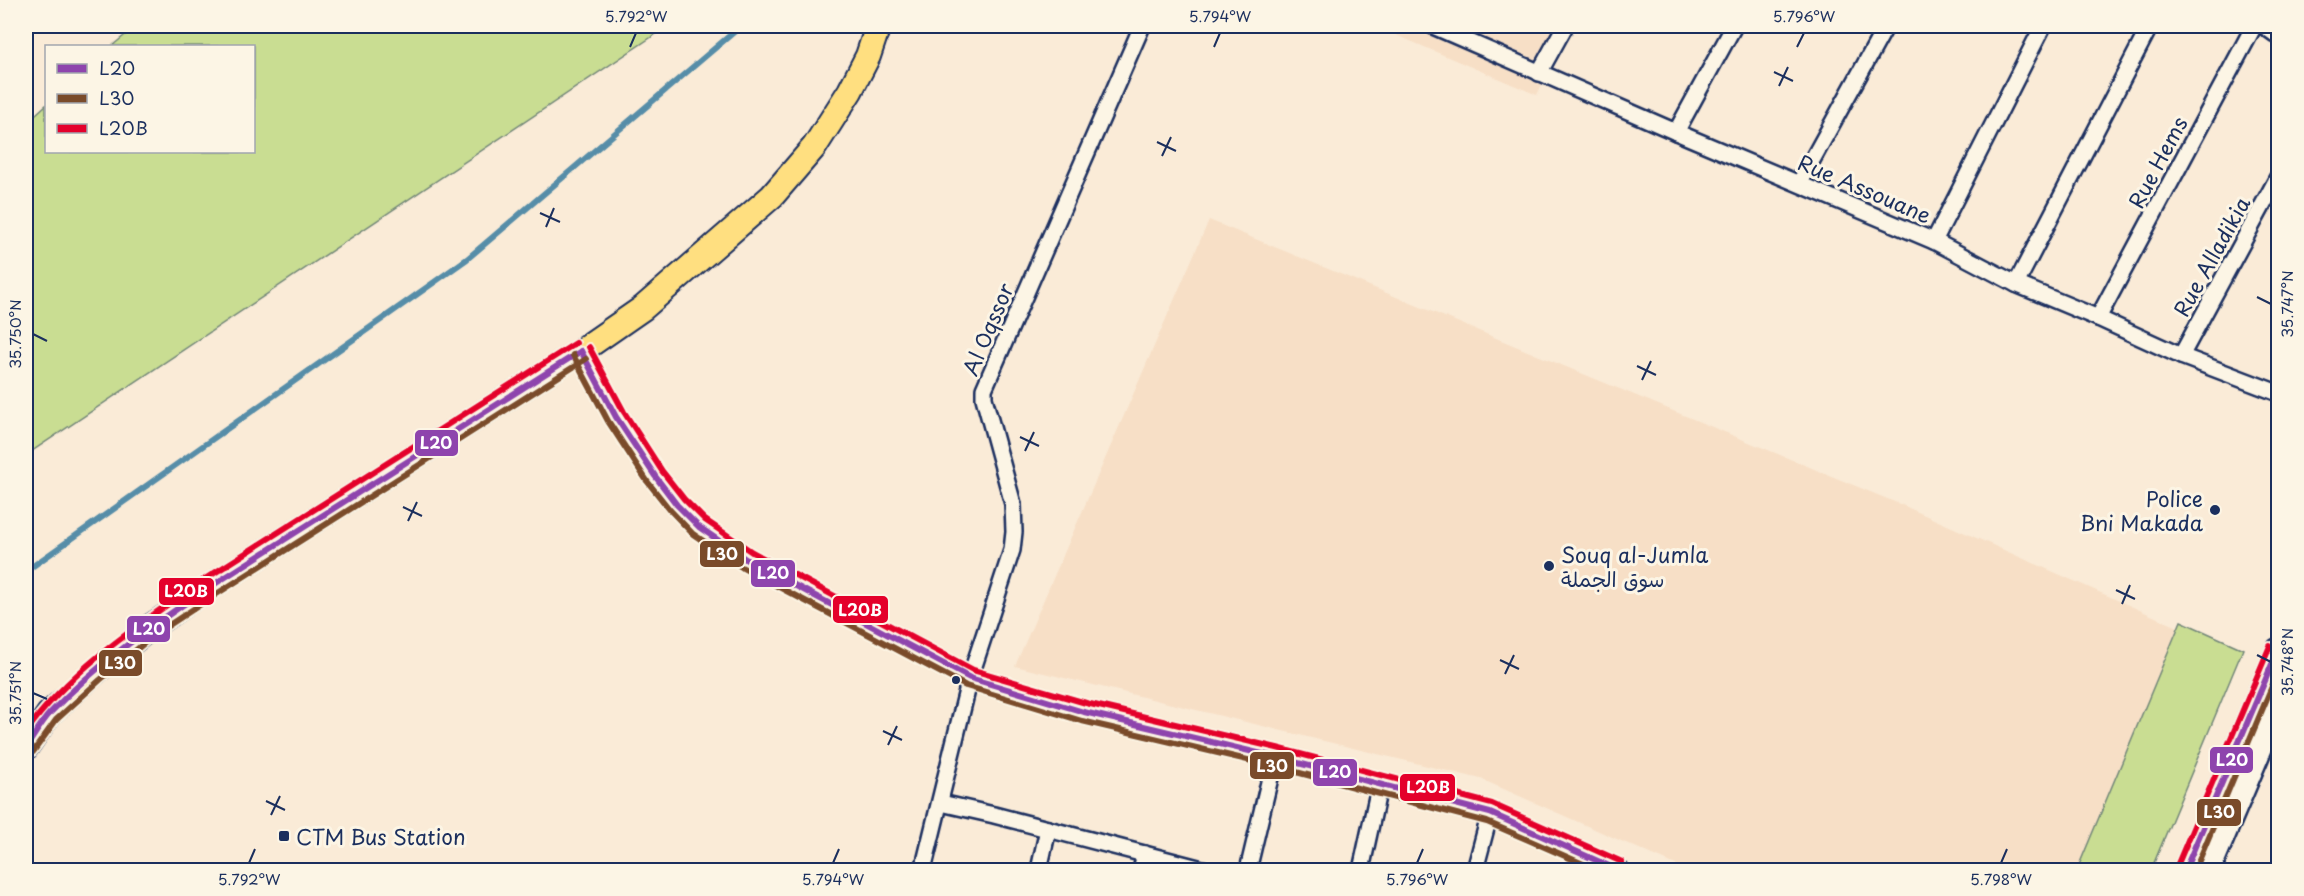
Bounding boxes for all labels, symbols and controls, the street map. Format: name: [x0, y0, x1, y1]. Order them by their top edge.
text: 5.792°W: [605, 4, 668, 27]
text: 5.794°W: [1189, 4, 1252, 27]
text: 5.796°W: [1773, 4, 1836, 27]
legend: [45, 45, 255, 153]
text: L20: [99, 54, 135, 81]
text: L30: [99, 84, 135, 111]
street label: Rue Hems: [2119, 110, 2195, 214]
text: L20B: [99, 114, 148, 141]
street label: Rue Assouane: [1793, 146, 1937, 230]
street label: Rue Alladikia: [2165, 190, 2257, 322]
text: 35.747°N: [2275, 270, 2298, 338]
street label: Al Oqssor: [953, 278, 1021, 380]
text: 35.750°N: [3, 299, 26, 369]
line badge: L20: [414, 429, 459, 457]
text: L20: [420, 430, 452, 454]
place label: Police Bni Makada: [2080, 482, 2204, 538]
marker: Police Bni Makada: [2208, 503, 2222, 517]
place label: Souq al-Jumla سوق الجملة: [1561, 538, 1708, 594]
line badge: L30: [699, 540, 745, 568]
text: L30: [706, 541, 738, 565]
line badge: L20: [750, 559, 796, 588]
marker: Souq al-Jumla سوق الجملة: [1542, 559, 1556, 573]
text: L20: [757, 560, 789, 584]
line badge: L20B: [158, 577, 215, 606]
text: L20B: [164, 578, 208, 602]
line badge: L20B: [832, 595, 889, 624]
text: L20B: [838, 597, 882, 621]
line badge: L20: [126, 615, 171, 643]
text: L20: [133, 616, 165, 640]
text: 35.748°N: [2275, 628, 2298, 696]
line badge: L30: [98, 649, 143, 677]
text: L30: [104, 650, 136, 674]
text: 35.751°N: [3, 661, 26, 725]
unlabelled marker: [950, 674, 962, 686]
line badge: L20: [2209, 746, 2254, 774]
text: L20: [2216, 747, 2248, 771]
line badge: L30: [1249, 751, 1295, 780]
text: L30: [1256, 753, 1288, 777]
line badge: L20: [1312, 758, 1358, 787]
text: L20: [1319, 759, 1351, 783]
line badge: L20B: [1399, 773, 1456, 802]
text: L20B: [1406, 774, 1450, 798]
line badge: L30: [2196, 798, 2242, 827]
text: L30: [2203, 799, 2235, 823]
place label: CTM Bus Station: [296, 820, 466, 852]
marker: CTM Bus Station: [277, 829, 291, 843]
text: 5.792°W: [218, 867, 281, 890]
text: 5.794°W: [802, 867, 865, 890]
text: 5.796°W: [1386, 867, 1449, 890]
text: 5.798°W: [1970, 867, 2033, 890]

